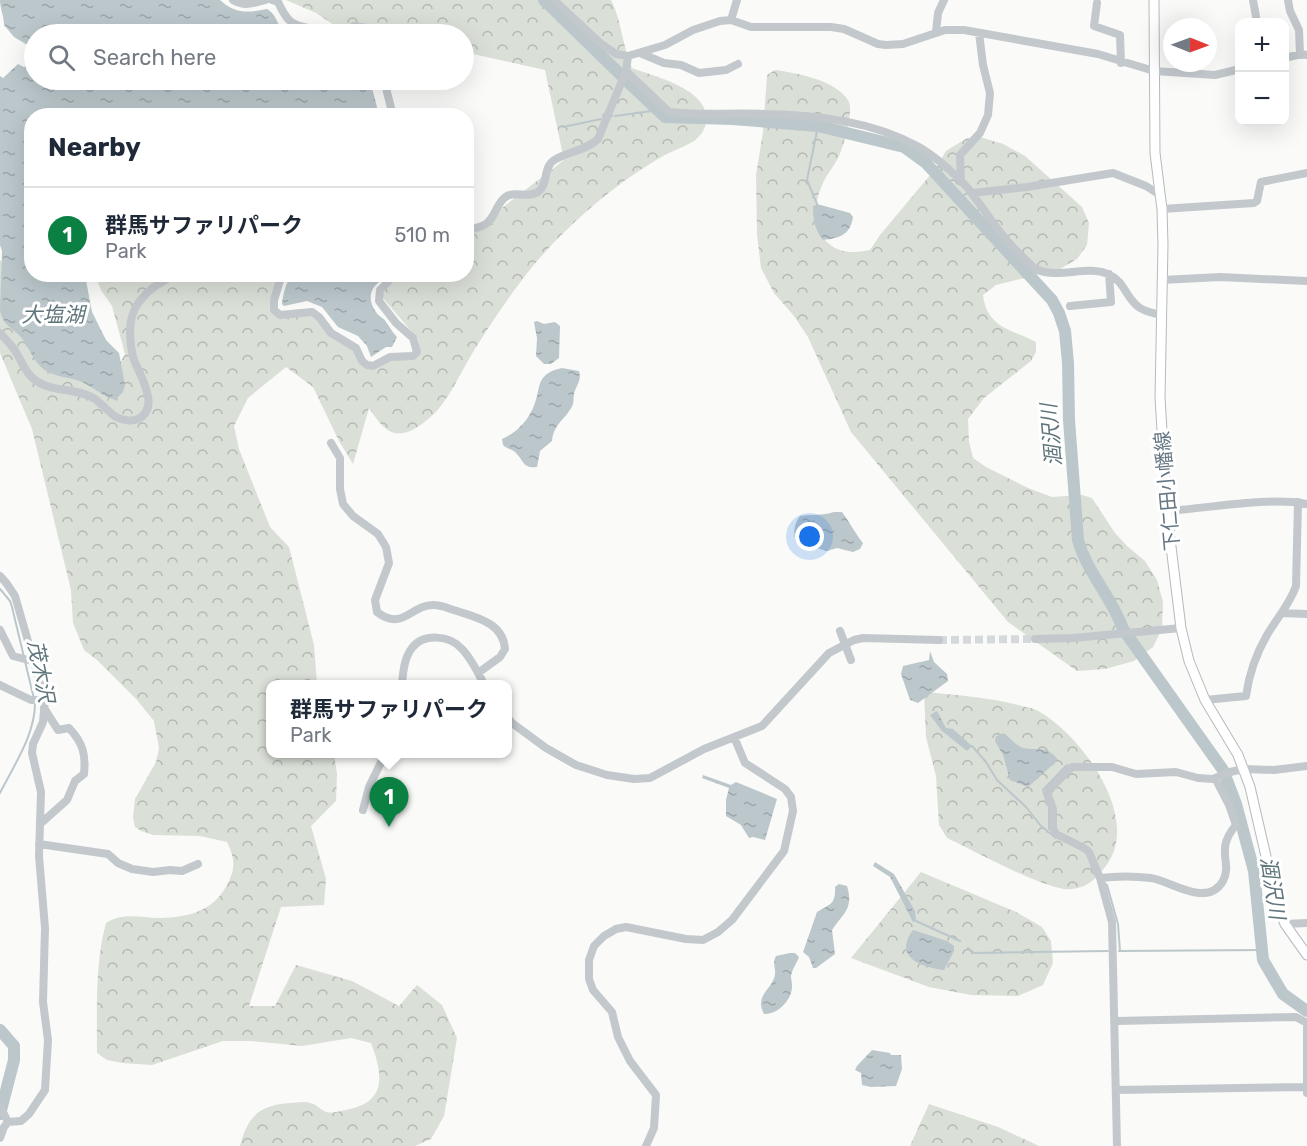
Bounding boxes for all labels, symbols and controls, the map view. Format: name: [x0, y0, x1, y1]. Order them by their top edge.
north arrow: [1163, 18, 1217, 72]
map controls: [1235, 18, 1289, 126]
button: +: [1235, 18, 1289, 72]
search box: [24, 24, 474, 90]
icon: search: [45, 41, 78, 74]
text: Search here: [93, 44, 216, 71]
button: −: [1235, 72, 1289, 126]
text: Nearby: [48, 132, 141, 163]
text: 群馬サファリパーク: [105, 212, 303, 239]
text: 1: [63, 223, 72, 247]
text: 510 m: [394, 223, 450, 247]
text: Park: [105, 239, 147, 263]
water label: 大塩湖: [22, 302, 87, 327]
water label: 涸沢川: [1036, 401, 1066, 467]
street label: 下仁田小幡線: [1150, 430, 1184, 552]
your location: [795, 522, 824, 551]
water label: 茂木沢: [23, 638, 60, 707]
popup: [266, 680, 512, 758]
text: 群馬サファリパーク: [290, 696, 488, 723]
text: Park: [290, 723, 332, 747]
pin: 1: [370, 778, 408, 827]
water label: 涸沢川: [1256, 855, 1291, 923]

